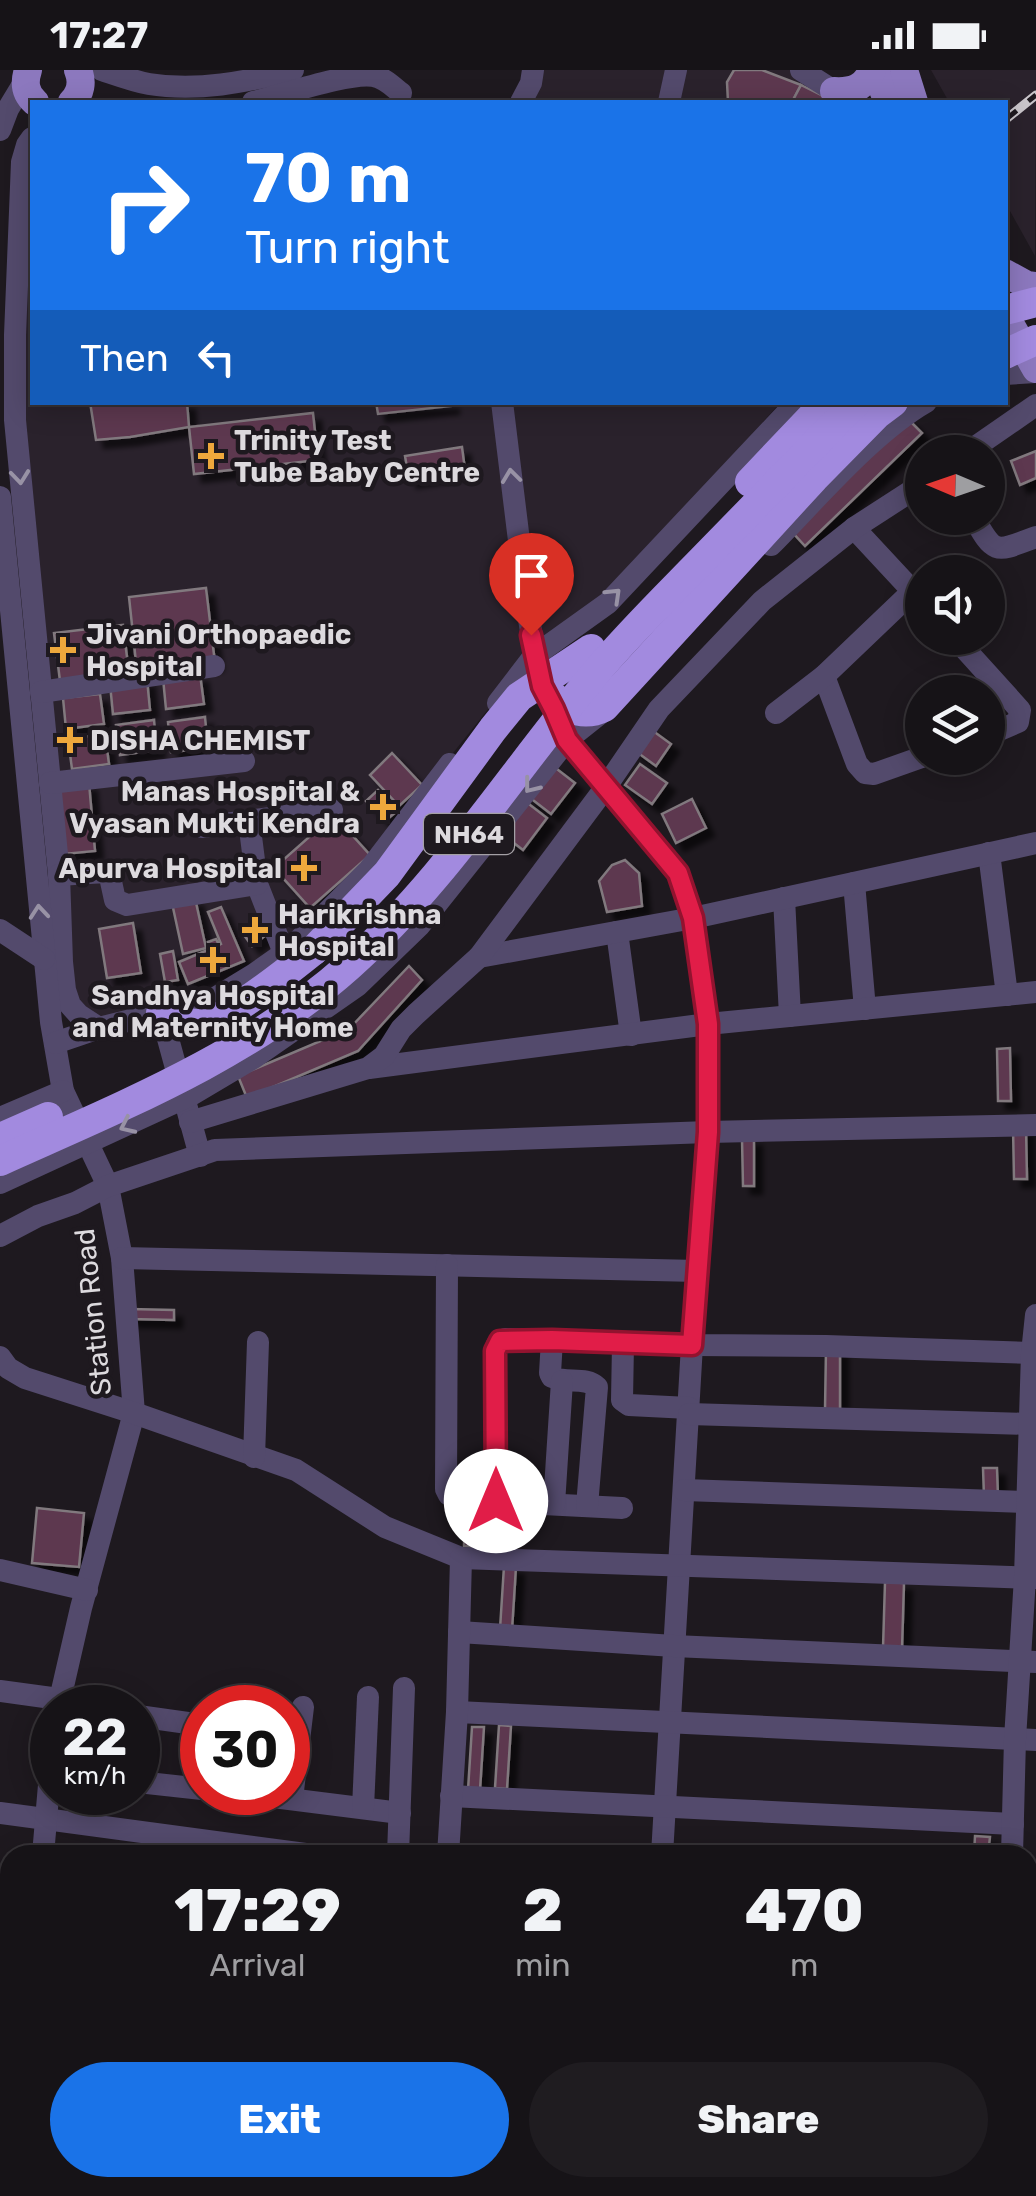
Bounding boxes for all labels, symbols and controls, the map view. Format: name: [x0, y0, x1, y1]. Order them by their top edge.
text: 17:27: [50, 12, 148, 58]
text: 70 m: [245, 137, 412, 220]
icon: right: [80, 140, 210, 270]
text: Turn right: [245, 221, 449, 274]
icon: left: [189, 330, 244, 385]
text: Then: [80, 335, 169, 381]
place label: Trinity Test Tube Baby Centre: [234, 424, 480, 489]
north arrow: [905, 435, 1005, 535]
map controls: [905, 435, 1005, 775]
marker: Trinity Test Tube Baby Centre: [198, 443, 224, 469]
one-way arrow: [501, 467, 522, 483]
one-way arrow: [9, 470, 31, 486]
pin: [489, 533, 574, 636]
icon: arrive: [504, 548, 559, 603]
button: sound: [905, 555, 1005, 655]
one-way arrow: [603, 589, 621, 607]
place label: Jivani Orthopaedic Hospital: [86, 618, 351, 683]
marker: Jivani Orthopaedic Hospital: [50, 637, 76, 663]
button: layers: [905, 675, 1005, 775]
place label: DISHA CHEMIST: [90, 724, 311, 757]
marker: DISHA CHEMIST: [59, 729, 81, 751]
place label: Manas Hospital & Vyasan Mukti Kendra: [69, 775, 360, 840]
one-way arrow: [525, 775, 542, 793]
marker: Manas Hospital & Vyasan Mukti Kendra: [370, 794, 396, 820]
road number: NH64: [424, 814, 514, 854]
place label: Apurva Hospital: [58, 852, 282, 885]
marker: Apurva Hospital: [291, 855, 317, 881]
place label: Harikrishna Hospital: [278, 898, 441, 963]
one-way arrow: [29, 903, 50, 919]
marker: Harikrishna Hospital: [242, 917, 268, 943]
marker: Sandhya Hospital and Maternity Home: [200, 947, 226, 973]
place label: Sandhya Hospital and Maternity Home: [72, 979, 354, 1044]
one-way arrow: [119, 1113, 137, 1133]
street label: Station Road: [68, 1227, 118, 1397]
position arrow: [444, 1449, 548, 1553]
speed limit sign: 30: [180, 1685, 310, 1815]
text: 22: [63, 1708, 128, 1768]
text: km/h: [64, 1761, 126, 1790]
text: 17:29: [174, 1875, 341, 1946]
text: 2: [522, 1875, 563, 1946]
text: 470: [745, 1875, 864, 1946]
text: Arrival: [209, 1946, 305, 1984]
text: min: [515, 1946, 571, 1984]
text: m: [790, 1946, 818, 1984]
button: Exit: [50, 2062, 509, 2177]
button: Share: [529, 2062, 988, 2177]

